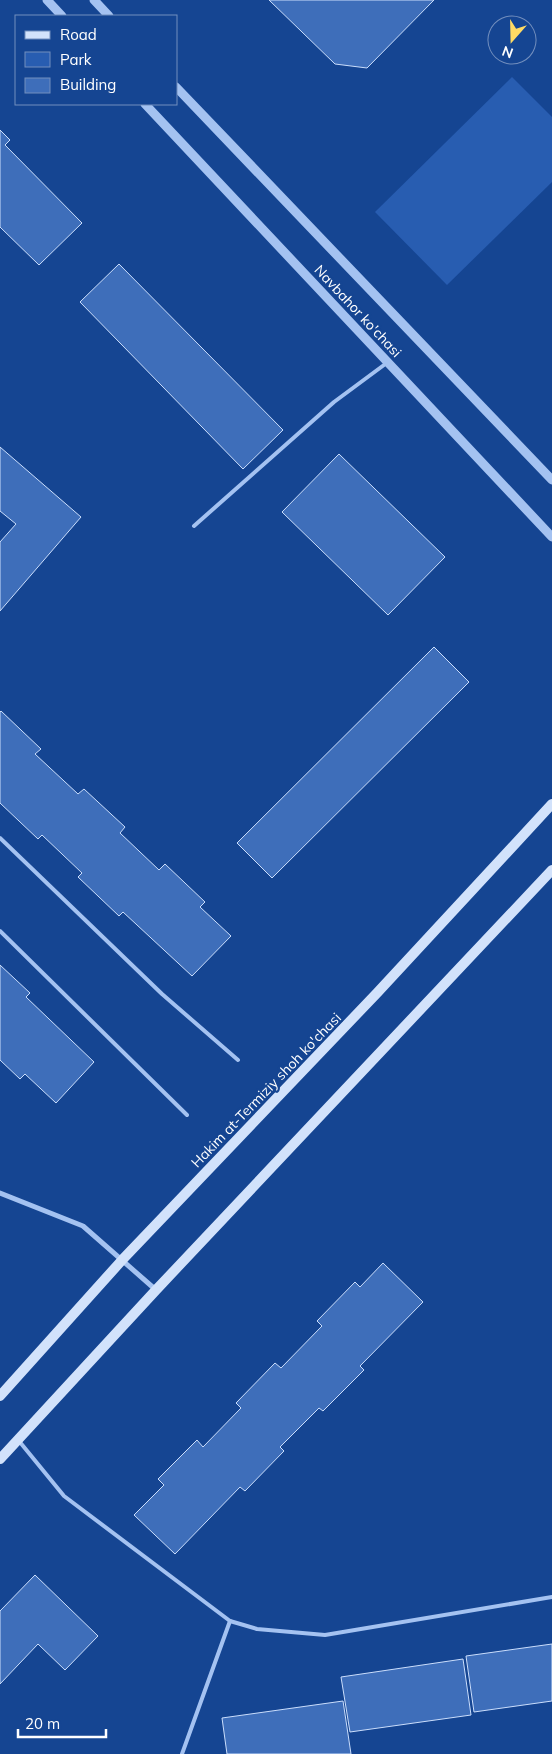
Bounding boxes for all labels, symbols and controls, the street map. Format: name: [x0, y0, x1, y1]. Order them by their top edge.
legend: [15, 15, 178, 105]
north arrow: [487, 15, 537, 65]
text: Road: [60, 25, 97, 44]
text: N: [500, 42, 516, 62]
text: Park: [60, 50, 92, 69]
text: Building: [60, 75, 116, 94]
street label: Navbahor ko'chasi: [311, 261, 405, 361]
street label: Hakim at-Termiziy shoh ko'chasi: [187, 1009, 345, 1171]
scale bar: [18, 1706, 105, 1738]
text: 20 m: [25, 1714, 60, 1733]

